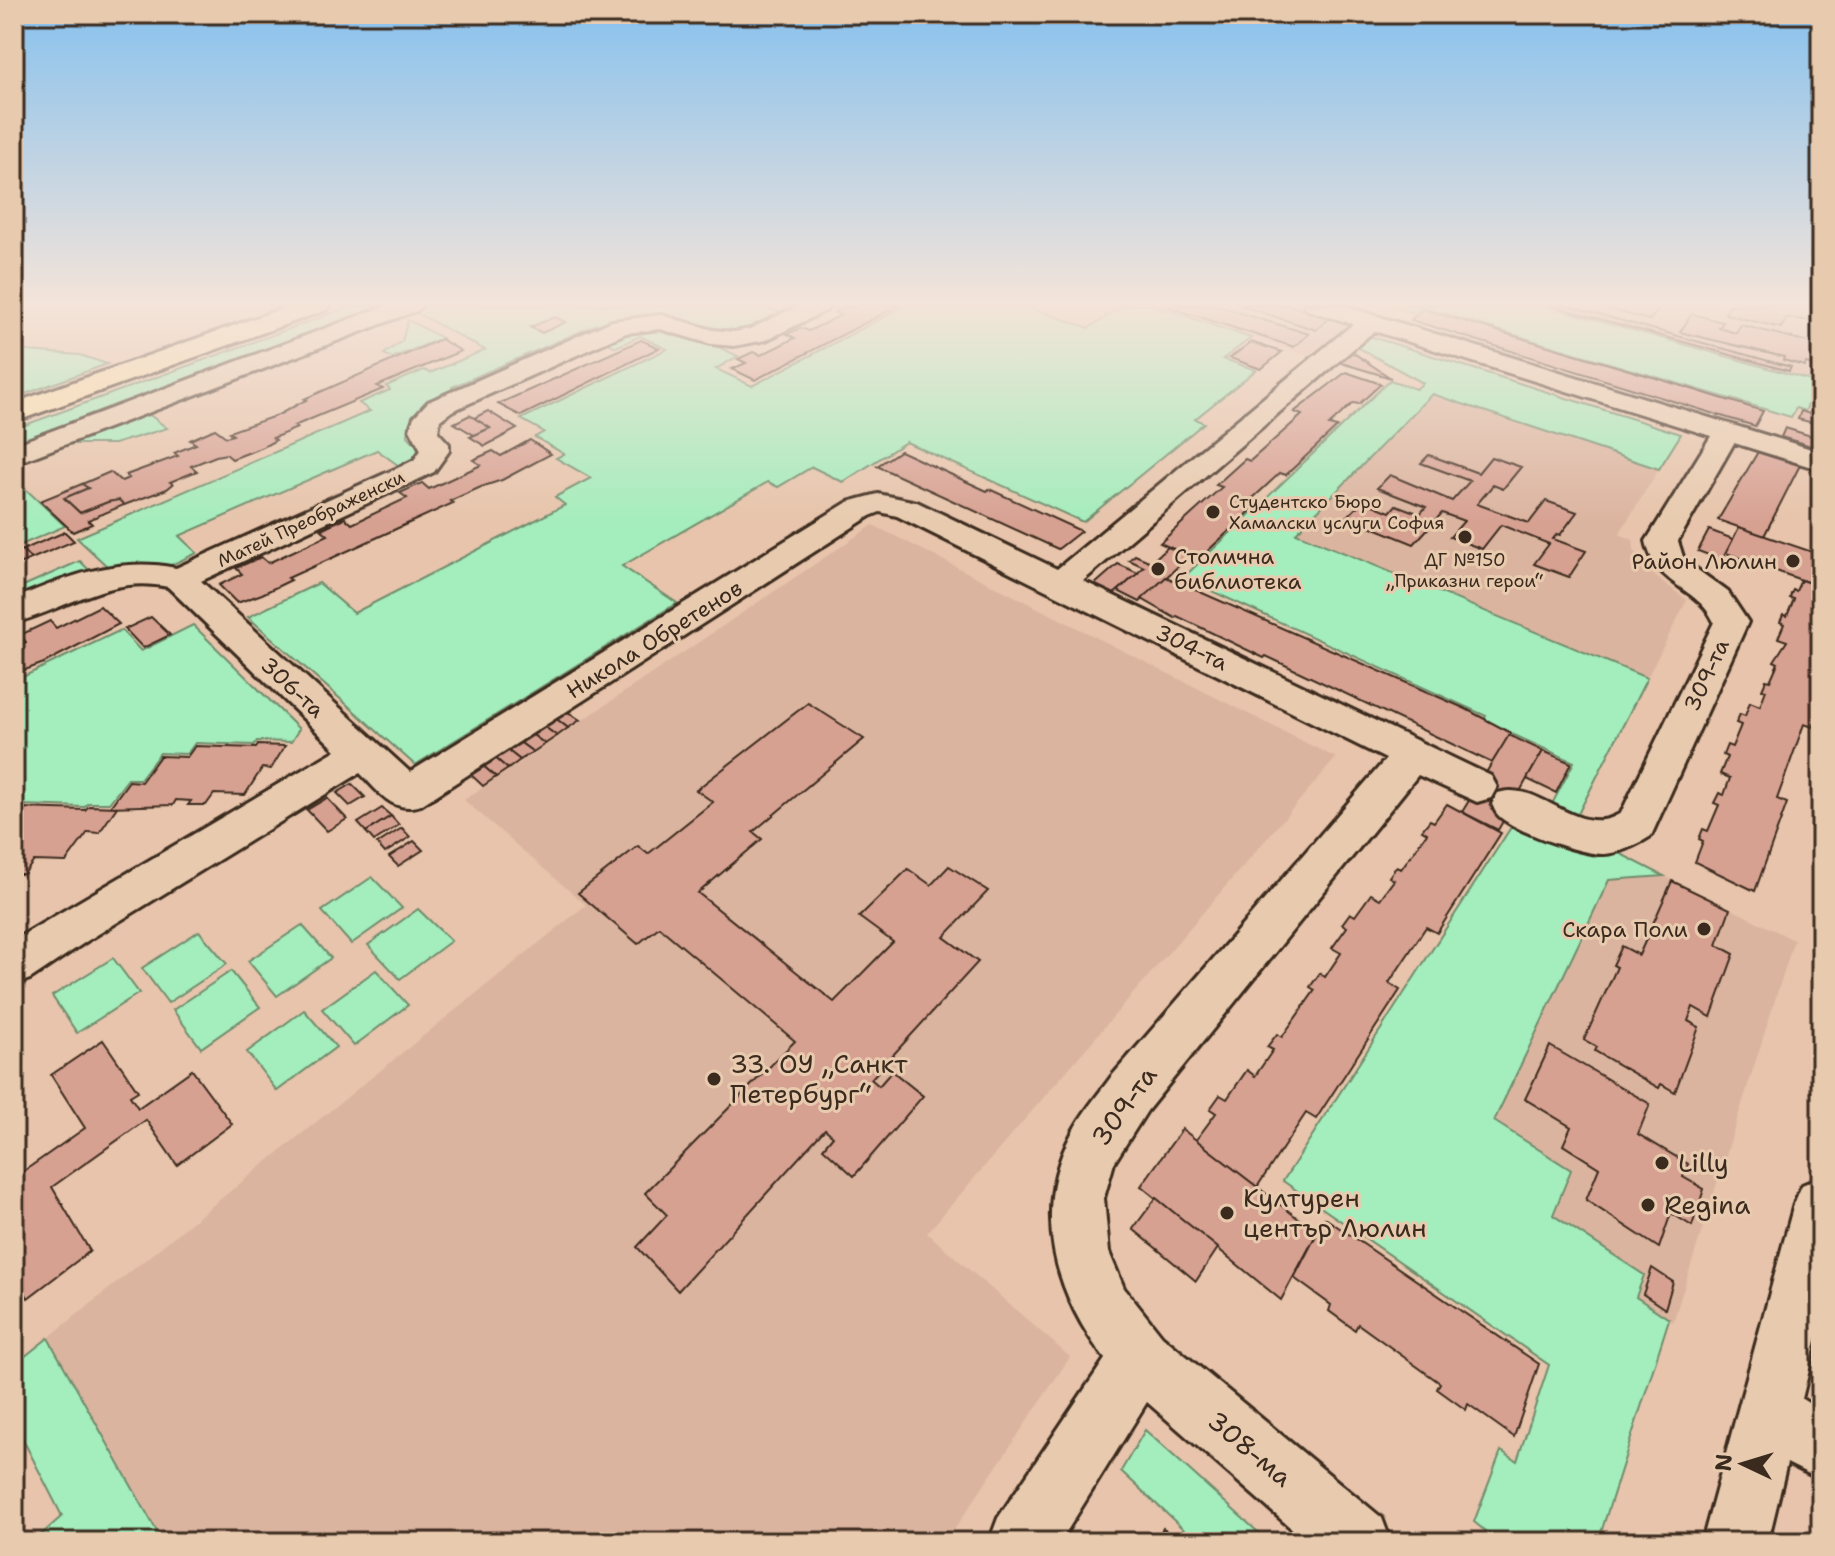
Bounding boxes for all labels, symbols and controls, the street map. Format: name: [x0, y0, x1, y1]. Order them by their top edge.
street label: Матей Преображенски: [213, 465, 409, 573]
place label: Студентско Бюро Хамалски услуги София: [1229, 490, 1444, 535]
marker: Студентско Бюро Хамалски услуги София: [1204, 503, 1222, 521]
marker: ДГ №150 „Приказни герои“: [1456, 528, 1474, 546]
place label: Столична библиотека: [1174, 542, 1302, 596]
place label: Район Люлин: [1632, 547, 1777, 576]
place label: ДГ №150 „Приказни герои“: [1386, 548, 1544, 593]
marker: Район Люлин: [1784, 552, 1802, 570]
marker: Столична библиотека: [1149, 560, 1167, 578]
street label: Никола Обретенов: [561, 573, 748, 705]
street label: 304-та: [1151, 618, 1233, 678]
street label: 309-та: [1677, 634, 1736, 716]
street label: 306-та: [255, 650, 331, 724]
place label: Скара Поли: [1562, 915, 1688, 944]
marker: Скара Поли: [1695, 920, 1713, 938]
place label: 33. ОУ „Санкт Петербург“: [730, 1046, 908, 1111]
street label: 309-та: [1083, 1059, 1164, 1153]
marker: 33. ОУ „Санкт Петербург“: [705, 1070, 723, 1088]
place label: Lilly: [1678, 1145, 1729, 1180]
marker: Lilly: [1653, 1154, 1671, 1172]
place label: Културен център Люлин: [1243, 1180, 1427, 1245]
place label: Regina: [1664, 1187, 1750, 1222]
marker: Regina: [1639, 1196, 1657, 1214]
marker: Културен център Люлин: [1218, 1204, 1236, 1222]
street label: 308-ма: [1201, 1403, 1300, 1494]
north arrow: [1703, 1424, 1783, 1504]
text: N: [1708, 1453, 1739, 1472]

